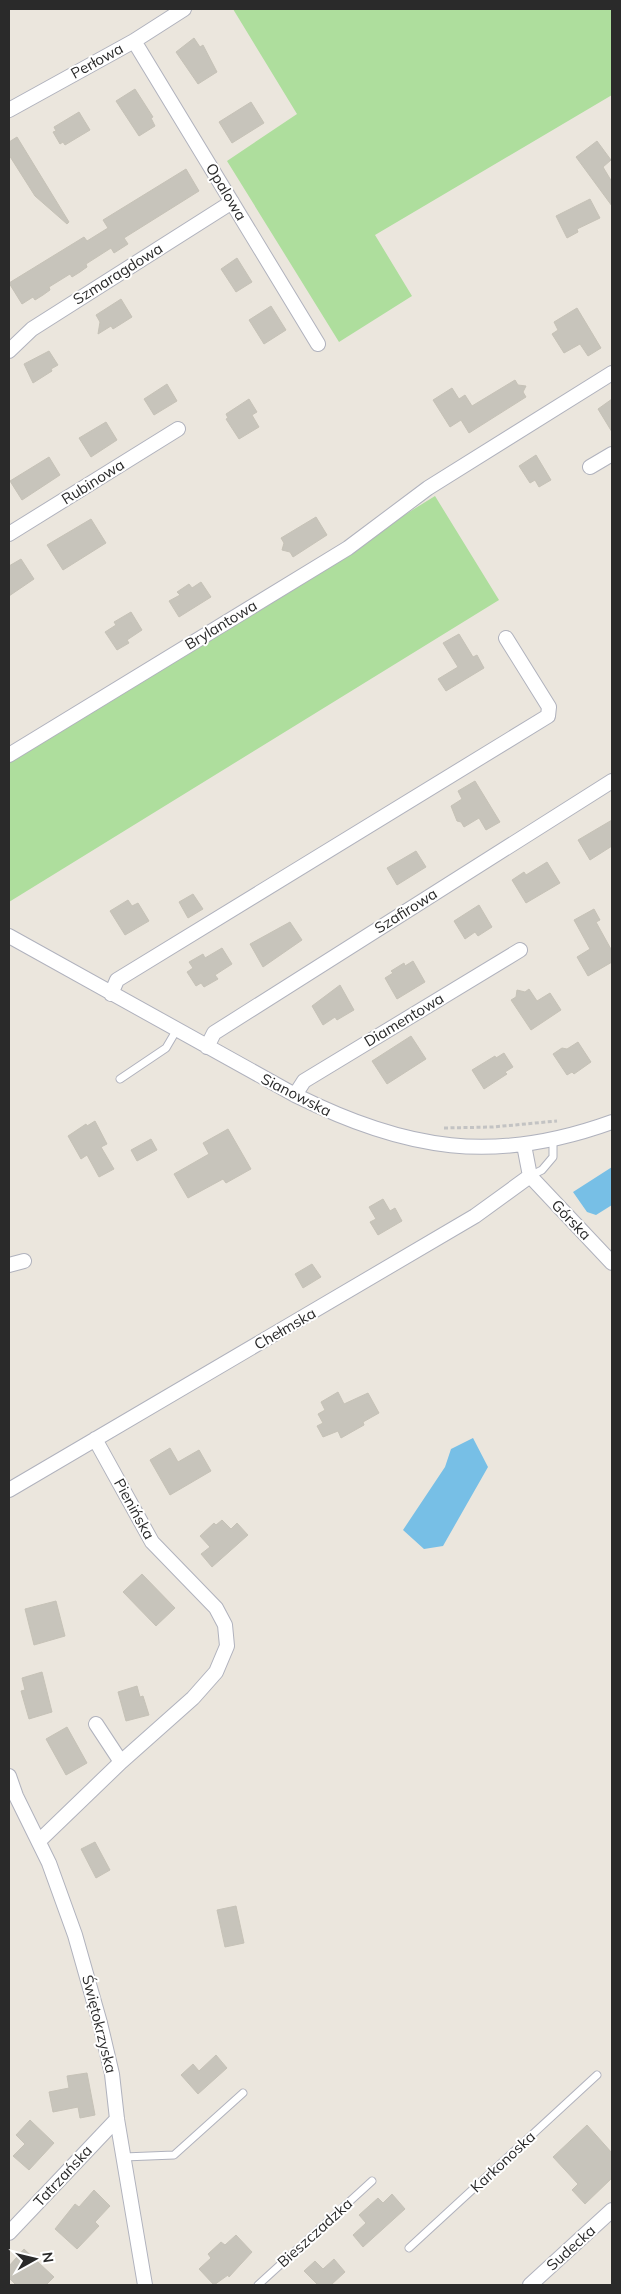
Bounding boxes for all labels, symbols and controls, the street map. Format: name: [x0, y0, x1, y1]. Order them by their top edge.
street label: Perłowa: [67, 38, 126, 83]
street label: Opalowa: [202, 160, 251, 224]
street label: Szmaragdowa: [69, 238, 166, 309]
street label: Rubinowa: [58, 455, 128, 508]
street label: Brylantowa: [181, 596, 260, 654]
street label: Szafirowa: [371, 884, 441, 937]
street label: Diamentowa: [361, 988, 447, 1051]
street label: Sianowska: [258, 1069, 334, 1120]
street label: Górska: [548, 1195, 595, 1244]
street label: Chełmska: [251, 1303, 319, 1354]
street label: Pienińska: [110, 1475, 159, 1543]
street label: Świętokrzyska: [78, 1973, 121, 2075]
street label: Karkonoska: [466, 2127, 539, 2196]
street label: Tatrzańska: [29, 2141, 96, 2210]
street label: Bieszczadzka: [273, 2194, 356, 2271]
street label: Sudecka: [542, 2221, 599, 2275]
north arrow: [10, 2234, 60, 2284]
text: N: [38, 2251, 58, 2264]

